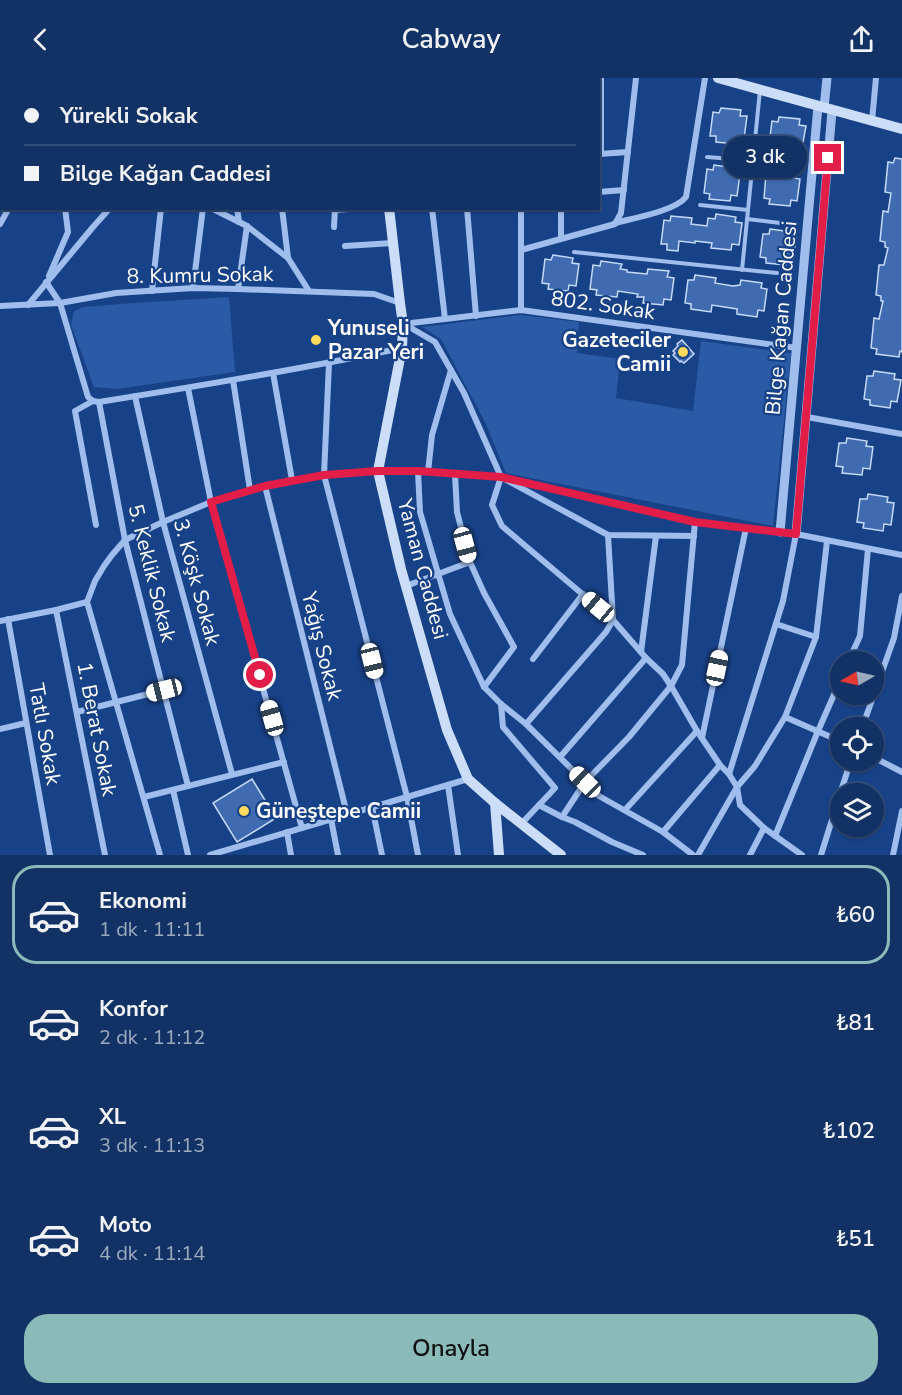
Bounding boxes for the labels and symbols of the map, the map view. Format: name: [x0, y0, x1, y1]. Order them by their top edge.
callout: 3 dk: [723, 137, 807, 179]
route end: [814, 144, 841, 171]
street label: Bilge Kağan Caddesi: [759, 220, 803, 416]
street label: 8. Kumru Sokak: [126, 260, 274, 290]
street label: 802. Sokak: [549, 284, 657, 326]
place label: Yunuseli Pazar Yeri: [327, 314, 424, 366]
place label: Gazeteciler Camii: [562, 326, 672, 378]
marker: Yunuseli Pazar Yeri: [309, 333, 323, 347]
marker: Gazeteciler Camii: [676, 345, 690, 359]
street label: Yaman Caddesi: [391, 495, 455, 642]
street label: 5. Keklik Sokak: [121, 501, 183, 645]
street label: 3. Köşk Sokak: [167, 516, 227, 649]
car: [452, 525, 478, 565]
street label: Yağış Sokak: [295, 588, 349, 704]
car: [578, 589, 618, 625]
car: [359, 641, 385, 681]
car: [704, 649, 730, 687]
north arrow: [830, 651, 884, 705]
street label: 1. Berat Sokak: [70, 660, 124, 799]
route start: [246, 661, 273, 688]
car: [144, 677, 184, 703]
street label: Tatlı Sokak: [22, 681, 68, 787]
car: [258, 698, 286, 738]
car: [566, 763, 604, 801]
place label: Güneştepe Camii: [256, 797, 421, 825]
marker: Güneştepe Camii: [237, 804, 251, 818]

